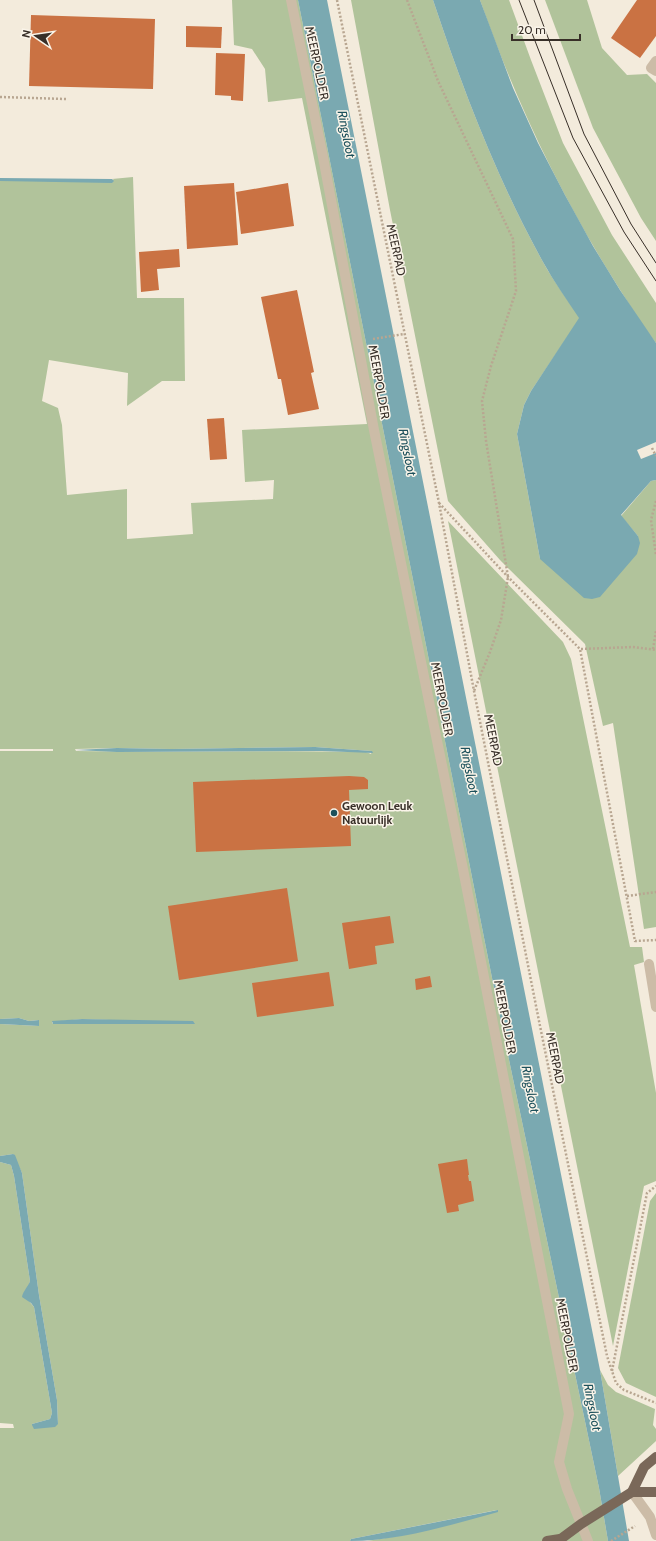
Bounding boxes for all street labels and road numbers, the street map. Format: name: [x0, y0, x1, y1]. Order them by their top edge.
street label: MEERPOLDER: [302, 25, 333, 102]
street label: MEERPAD: [384, 223, 409, 278]
street label: MEERPOLDER: [366, 344, 394, 421]
street label: MEERPOLDER: [428, 661, 457, 738]
street label: MEERPAD: [481, 713, 506, 767]
street label: MEERPOLDER: [491, 979, 520, 1056]
street label: MEERPAD: [543, 1031, 568, 1085]
street label: MEERPOLDER: [553, 1297, 582, 1374]

